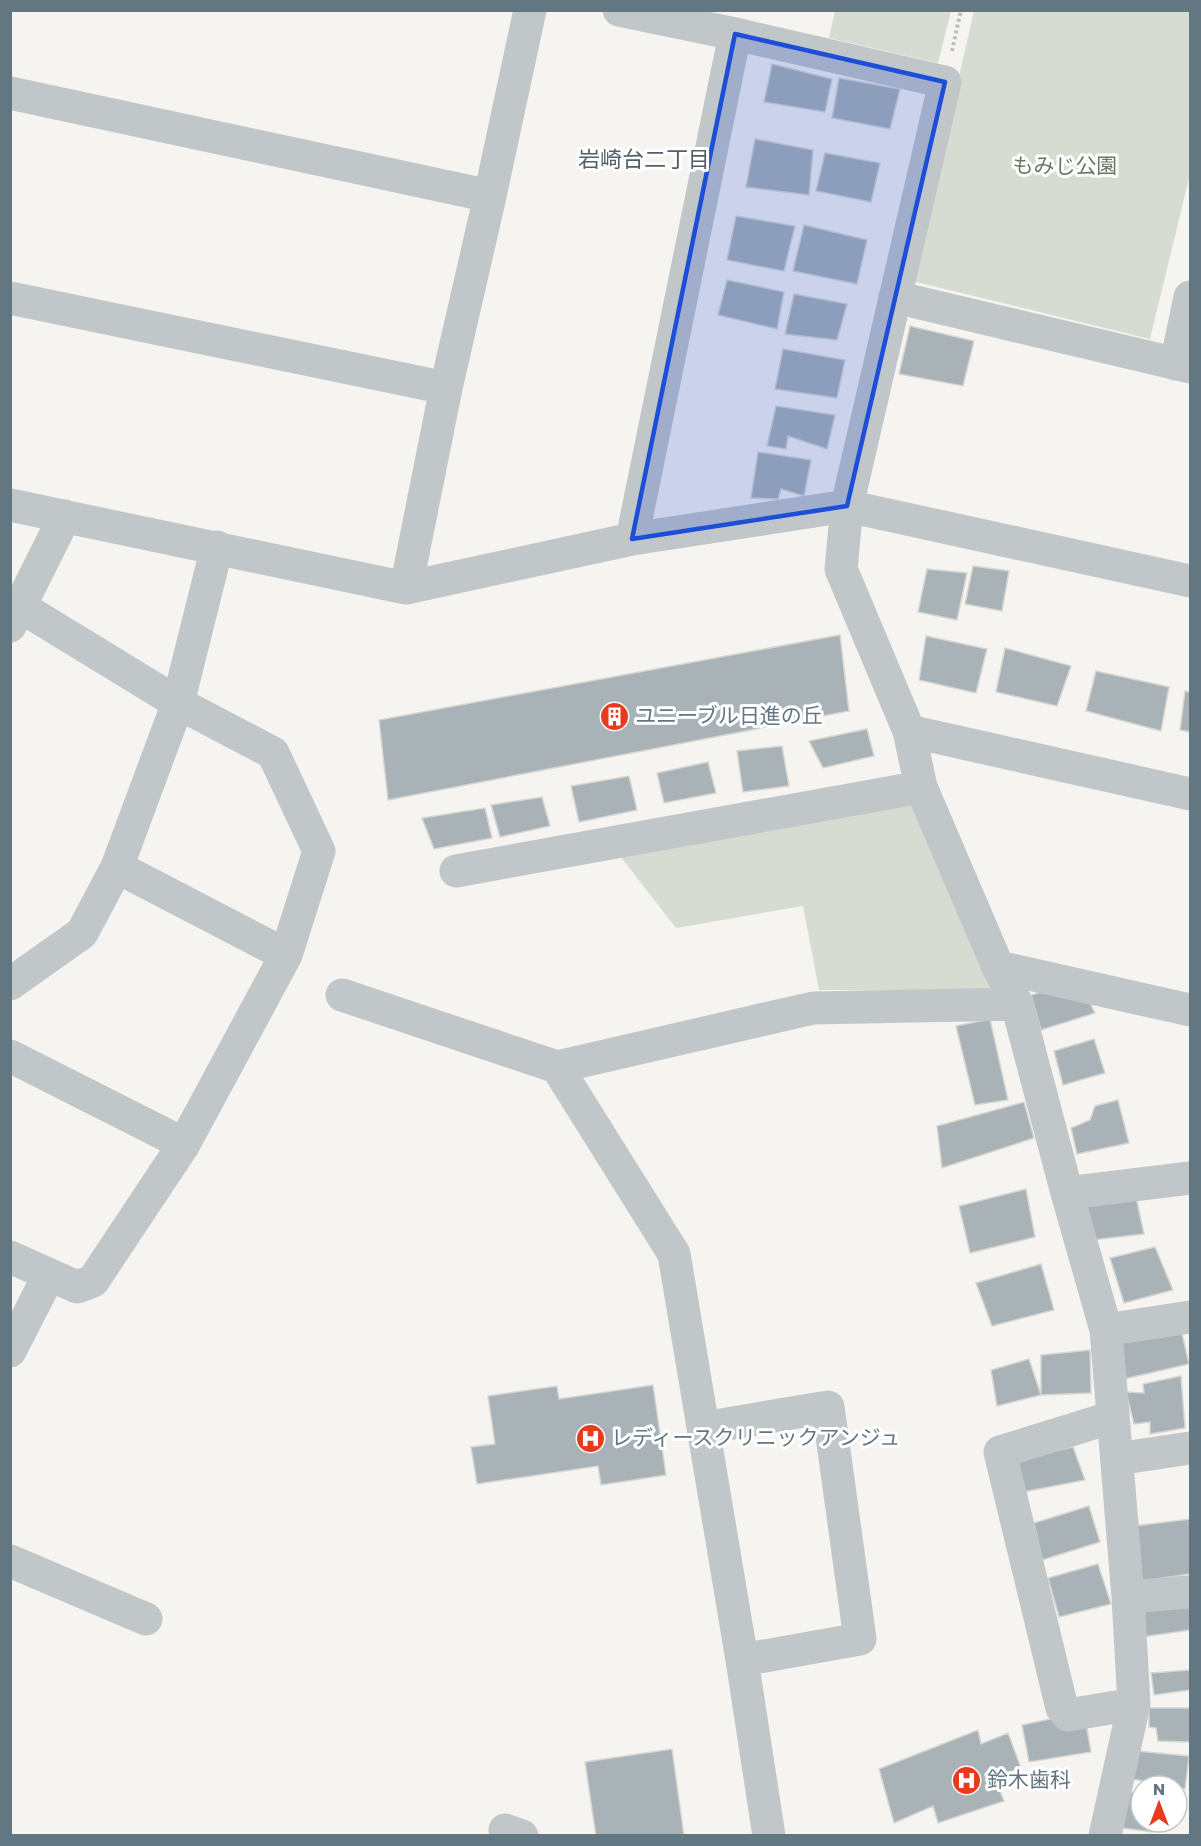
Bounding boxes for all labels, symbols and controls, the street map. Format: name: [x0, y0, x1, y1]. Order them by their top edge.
district label: 岩崎台二丁目: [578, 144, 710, 175]
park label: もみじ公園: [1013, 151, 1118, 180]
building icon: ユニーブル日進の丘: [598, 700, 630, 732]
place label: ユニーブル日進の丘: [635, 701, 823, 730]
hospital icon: レディースクリニックアンジュ: [574, 1422, 606, 1454]
place label: レディースクリニックアンジュ: [611, 1423, 900, 1452]
hospital icon: 鈴木歯科: [950, 1764, 982, 1796]
place label: 鈴木歯科: [987, 1765, 1071, 1794]
north arrow: [1129, 1774, 1189, 1834]
text: N: [1153, 1778, 1165, 1801]

